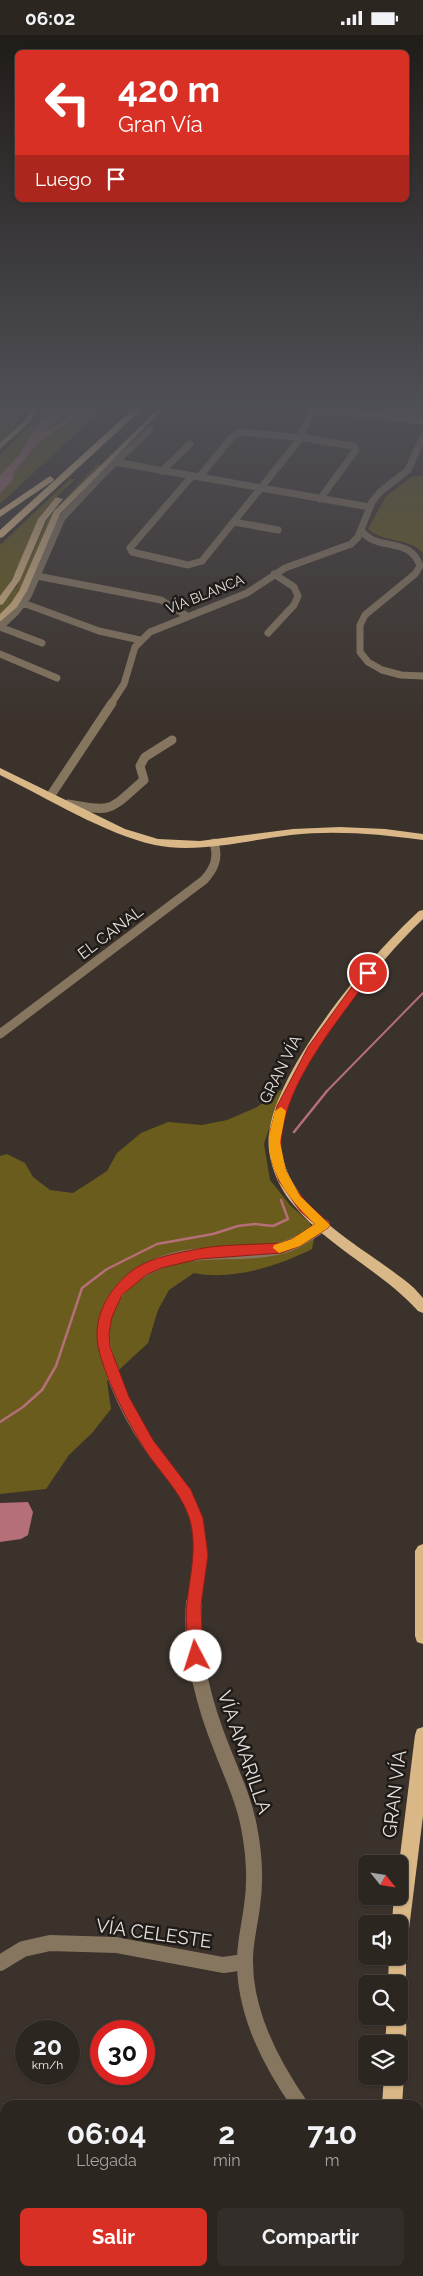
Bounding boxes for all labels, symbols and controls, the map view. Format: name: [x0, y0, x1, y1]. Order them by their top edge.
text: 06:02: [25, 7, 75, 29]
text: 420 m: [118, 69, 220, 110]
icon: left: [35, 70, 100, 135]
text: Gran Vía: [118, 111, 203, 137]
icon: arrive: [102, 165, 130, 193]
text: Luego: [35, 168, 92, 190]
street label: VÍA BLANCA: [163, 570, 247, 617]
street label: EL CANAL: [74, 901, 147, 963]
pin: [347, 952, 389, 994]
icon: arrive: [354, 959, 382, 987]
street label: GRAN VÍA: [254, 1031, 306, 1107]
position arrow: [169, 1629, 221, 1681]
street label: VÍA AMARILLA: [214, 1688, 276, 1817]
street label: GRAN VÍA: [378, 1749, 410, 1839]
north arrow: [358, 1855, 408, 1905]
map controls: [358, 1855, 408, 2085]
street label: VÍA CELESTE: [95, 1914, 213, 1952]
button: sound: [358, 1915, 408, 1965]
button: search: [358, 1975, 408, 2025]
speed limit sign: 30: [90, 2020, 155, 2085]
text: 20: [33, 2031, 62, 2061]
button: layers: [358, 2035, 408, 2085]
text: km/h: [32, 2058, 63, 2072]
text: 06:04: [67, 2116, 146, 2151]
text: 2: [218, 2116, 235, 2151]
text: 710: [307, 2116, 357, 2151]
text: Llegada: [76, 2151, 137, 2170]
text: min: [213, 2151, 241, 2170]
text: m: [325, 2151, 340, 2170]
button: Salir: [20, 2208, 207, 2266]
button: Compartir: [217, 2208, 404, 2266]

